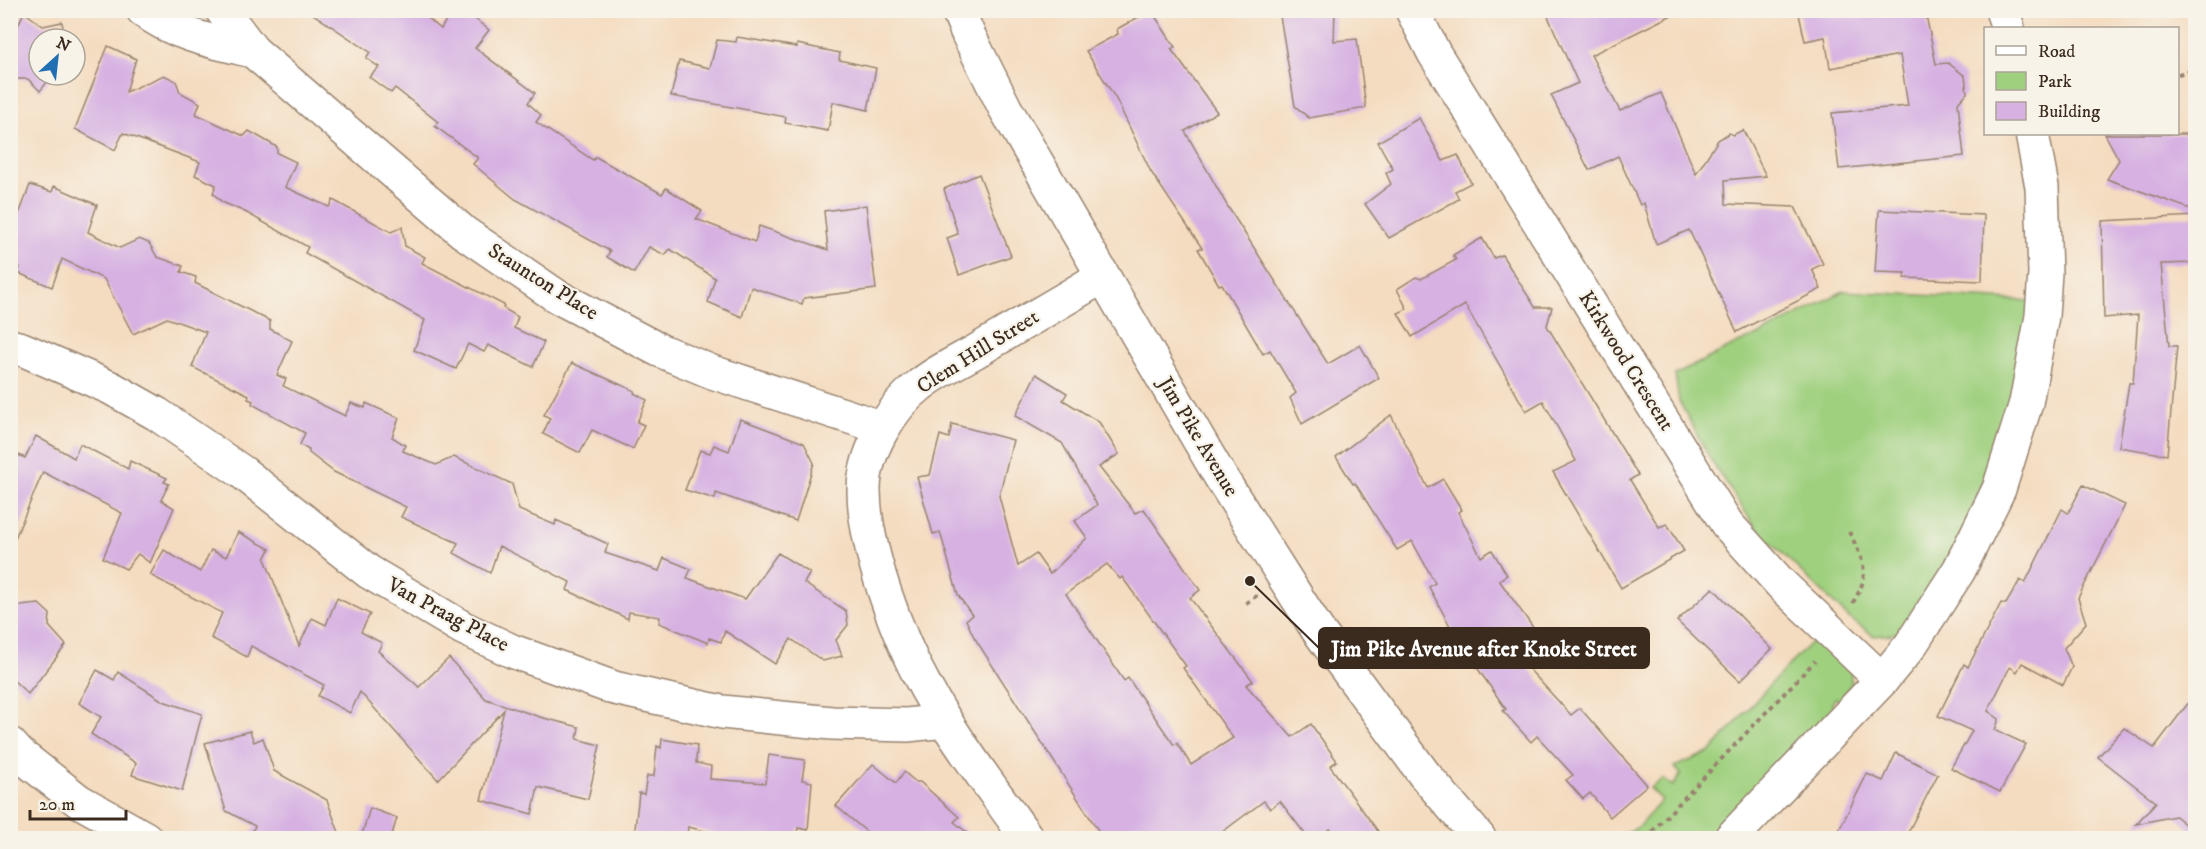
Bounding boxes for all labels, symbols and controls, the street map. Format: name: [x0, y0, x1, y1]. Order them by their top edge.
north arrow: [27, 27, 87, 87]
legend: [1984, 27, 2179, 135]
text: N: [53, 33, 74, 56]
text: Road: [2038, 41, 2075, 63]
text: Park: [2038, 71, 2072, 93]
text: Building: [2038, 101, 2100, 123]
street label: Staunton Place: [483, 238, 603, 326]
street label: Kirkwood Crescent: [1573, 286, 1680, 436]
street label: Clem Hill Street: [912, 304, 1044, 400]
street label: Jim Pike Avenue: [1151, 371, 1244, 502]
street label: Van Praag Place: [382, 572, 514, 658]
callout: Jim Pike Avenue after Knoke Street: [1319, 628, 1649, 668]
text: Jim Pike Avenue after Knoke Street: [1328, 636, 1637, 663]
scale bar: [30, 783, 126, 821]
text: 20 m: [39, 794, 75, 816]

